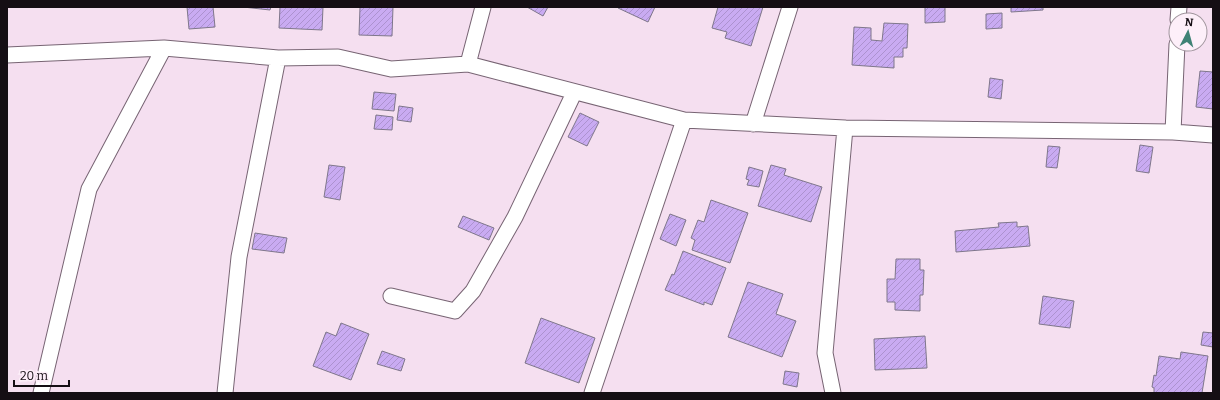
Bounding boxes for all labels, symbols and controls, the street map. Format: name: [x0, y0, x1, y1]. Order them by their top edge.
north arrow: [1168, 12, 1208, 52]
text: N: [1184, 16, 1194, 30]
scale bar: [14, 362, 69, 388]
text: 20 m: [20, 369, 49, 383]

